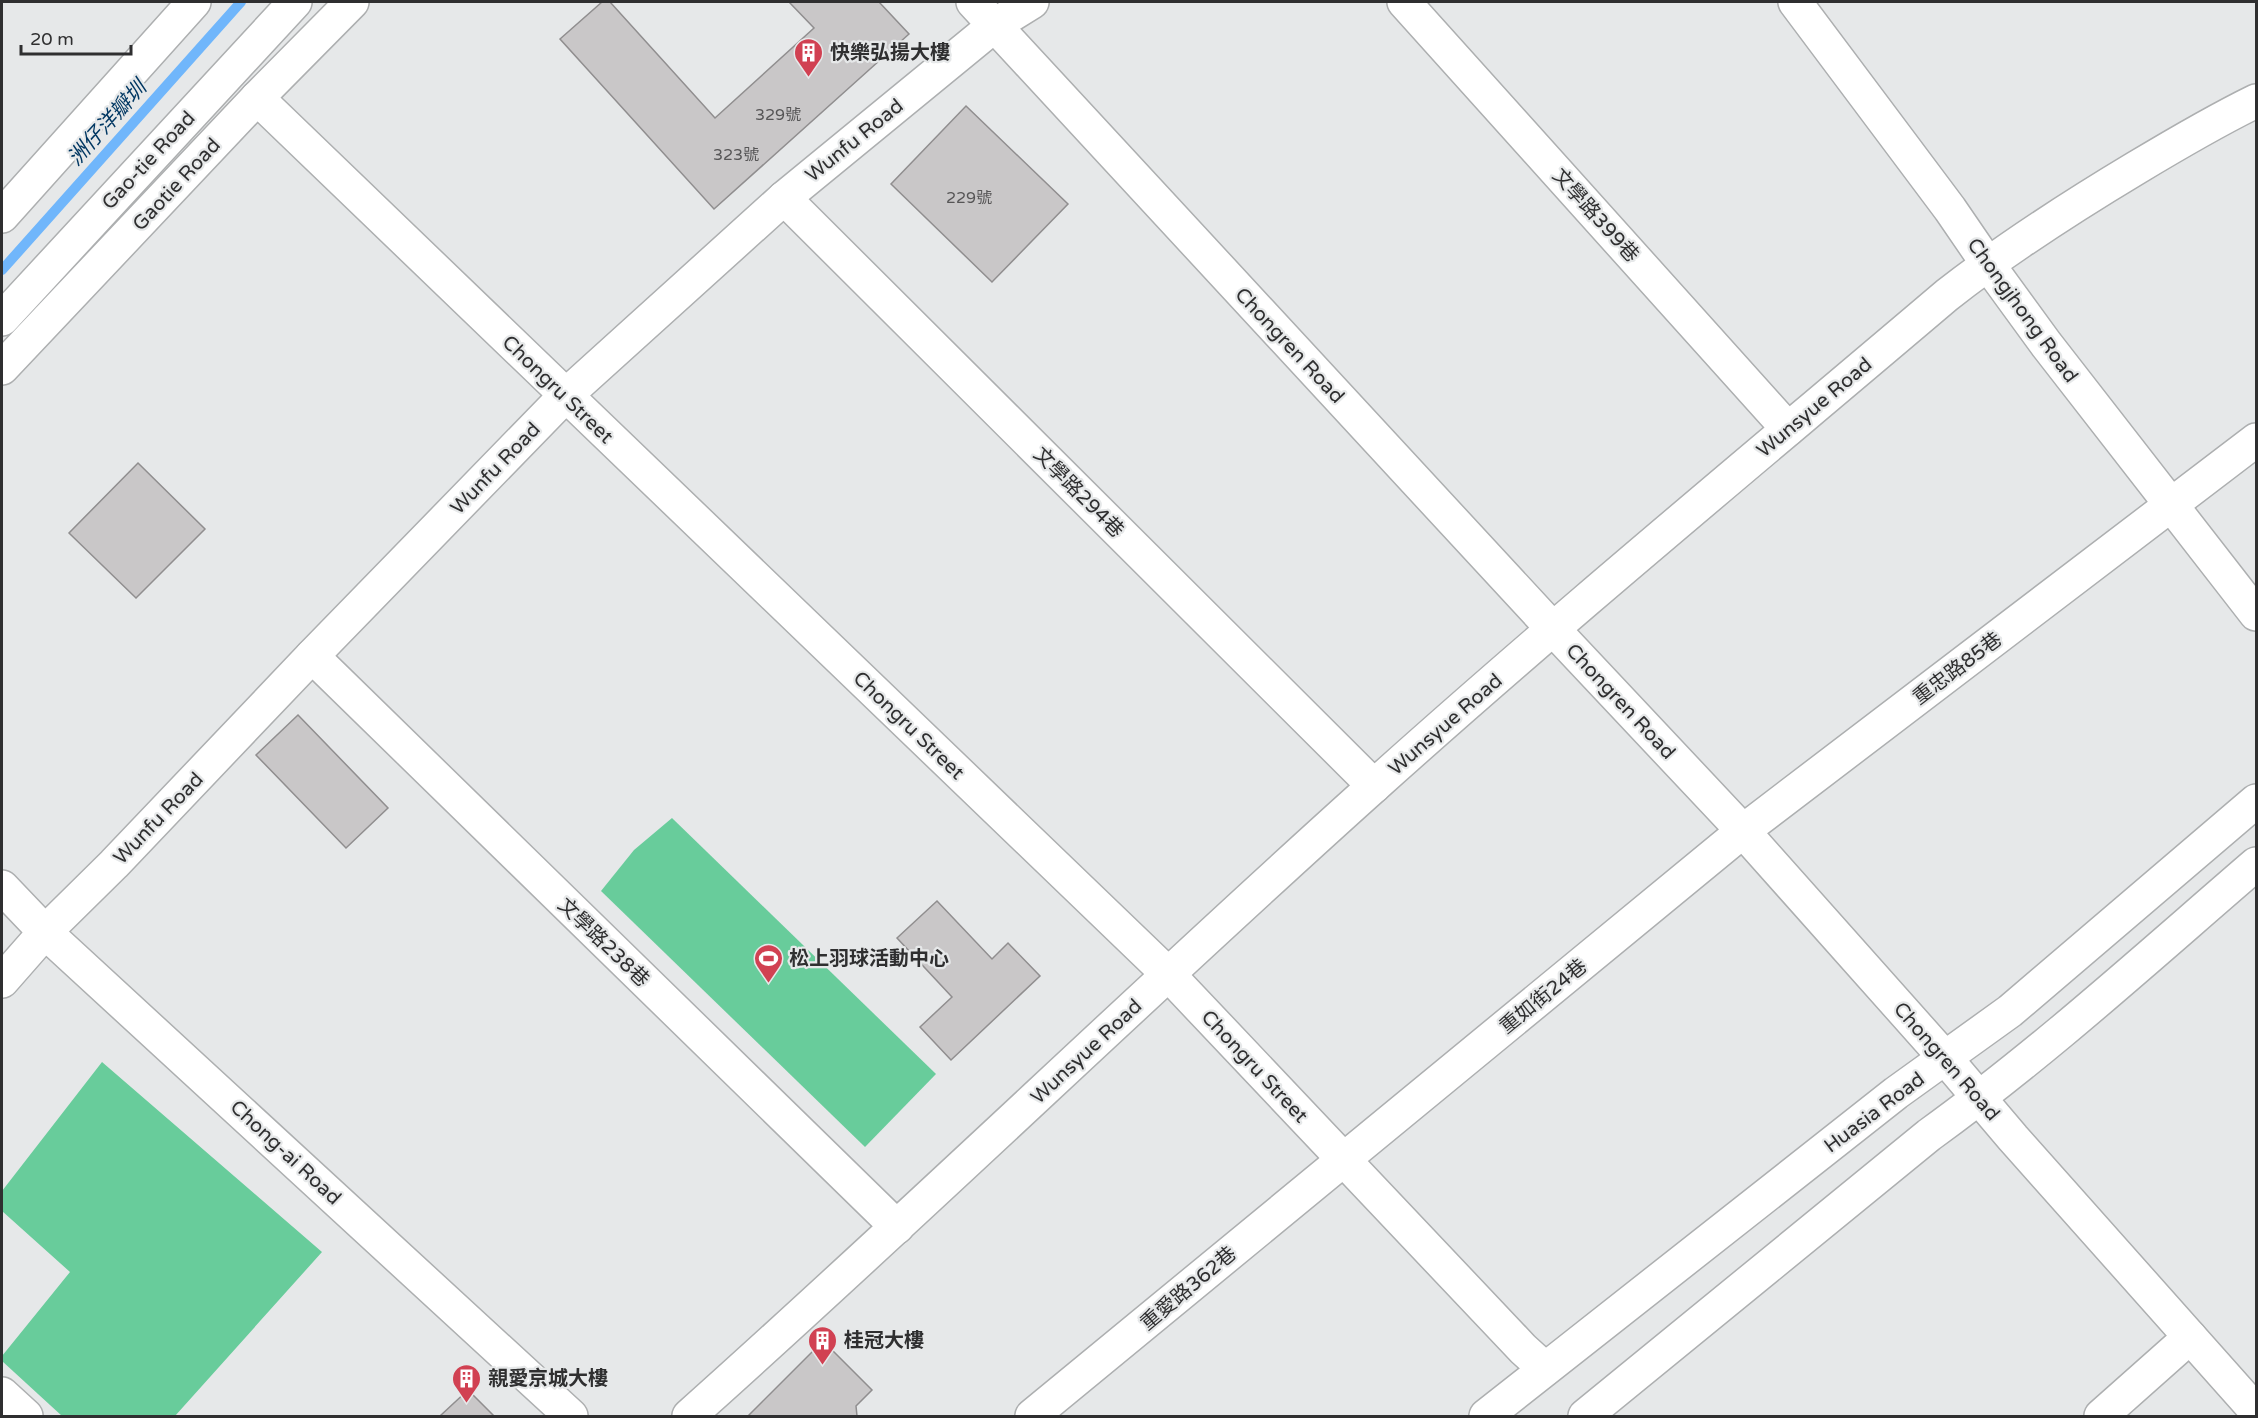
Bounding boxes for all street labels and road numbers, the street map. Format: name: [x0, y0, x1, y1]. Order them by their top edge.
street label: Wunfu Road: [801, 94, 908, 187]
street label: Gao-tie Road: [97, 106, 200, 215]
street label: Gaotie Road: [128, 133, 226, 236]
street label: 文學路399巷: [1547, 164, 1644, 267]
street label: Chongjhong Road: [1962, 234, 2083, 388]
street label: Chongren Road: [1230, 283, 1349, 408]
street label: Chongru Street: [497, 331, 618, 449]
street label: Wunsyue Road: [1752, 353, 1877, 463]
street label: Wunfu Road: [446, 418, 546, 520]
street label: 文學路294巷: [1028, 443, 1128, 543]
street label: 重忠路85巷: [1908, 628, 2007, 710]
street label: Chongren Road: [1561, 639, 1680, 764]
street label: Chongru Street: [848, 667, 969, 785]
street label: Wunsyue Road: [1384, 669, 1507, 781]
street label: Wunfu Road: [109, 768, 209, 870]
street label: 文學路238巷: [553, 893, 654, 992]
street label: 重如街24巷: [1495, 954, 1592, 1039]
street label: Wunsyue Road: [1026, 994, 1147, 1109]
street label: Chongren Road: [1888, 997, 2004, 1126]
street label: Chongru Street: [1196, 1005, 1313, 1128]
street label: Huasia Road: [1820, 1067, 1930, 1158]
street label: Chong-ai Road: [225, 1095, 346, 1210]
street label: 重愛路362巷: [1136, 1242, 1241, 1336]

